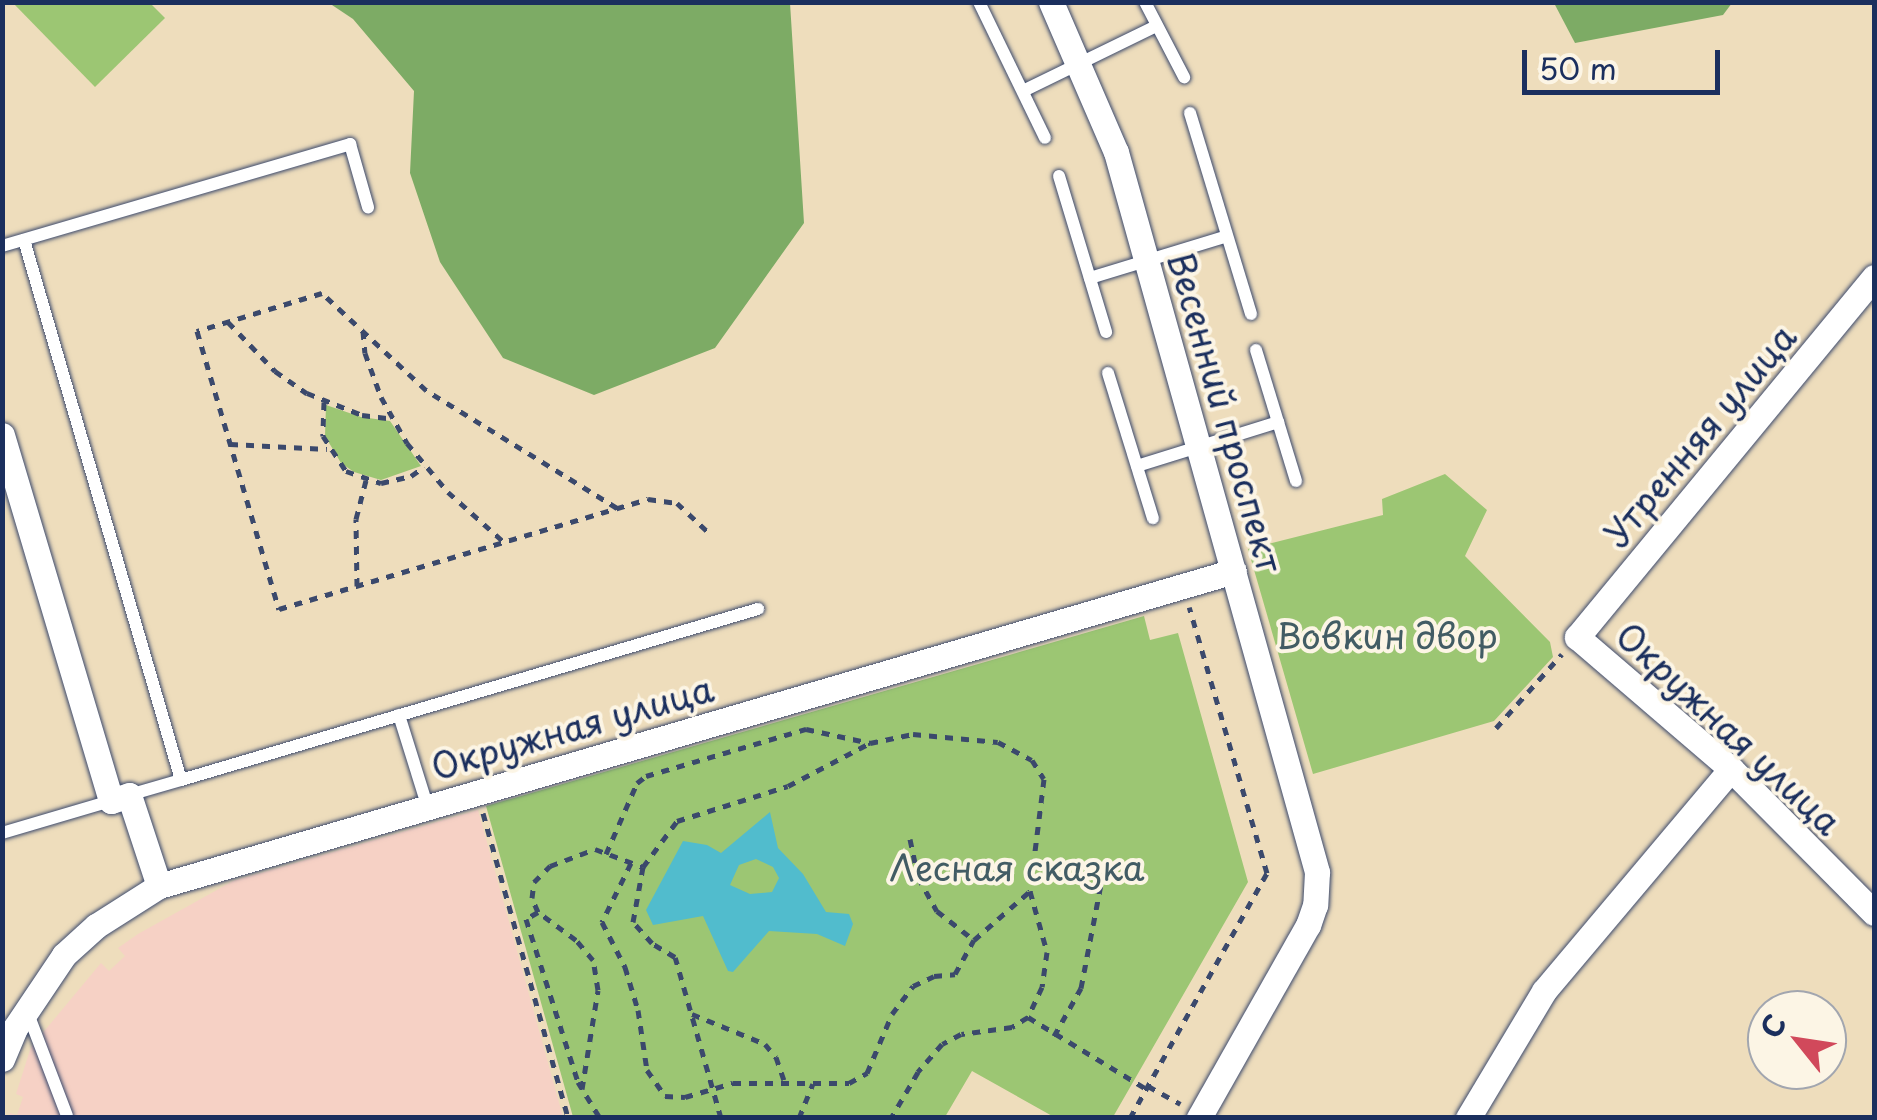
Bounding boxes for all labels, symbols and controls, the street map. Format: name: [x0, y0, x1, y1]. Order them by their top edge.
scale bar: [1527, 30, 1724, 92]
text: 50 m: [1539, 45, 1617, 90]
street label: Весенний проспект: [1160, 247, 1292, 577]
street label: Утренняя улица: [1594, 315, 1804, 555]
street label: Окружная улица: [1607, 612, 1851, 844]
park label: Вовкин двор: [1276, 614, 1498, 656]
street label: Окружная улица: [425, 666, 719, 788]
park label: Лесная сказка: [890, 846, 1144, 888]
north arrow: [1747, 990, 1847, 1090]
text: С: [1748, 1006, 1796, 1046]

